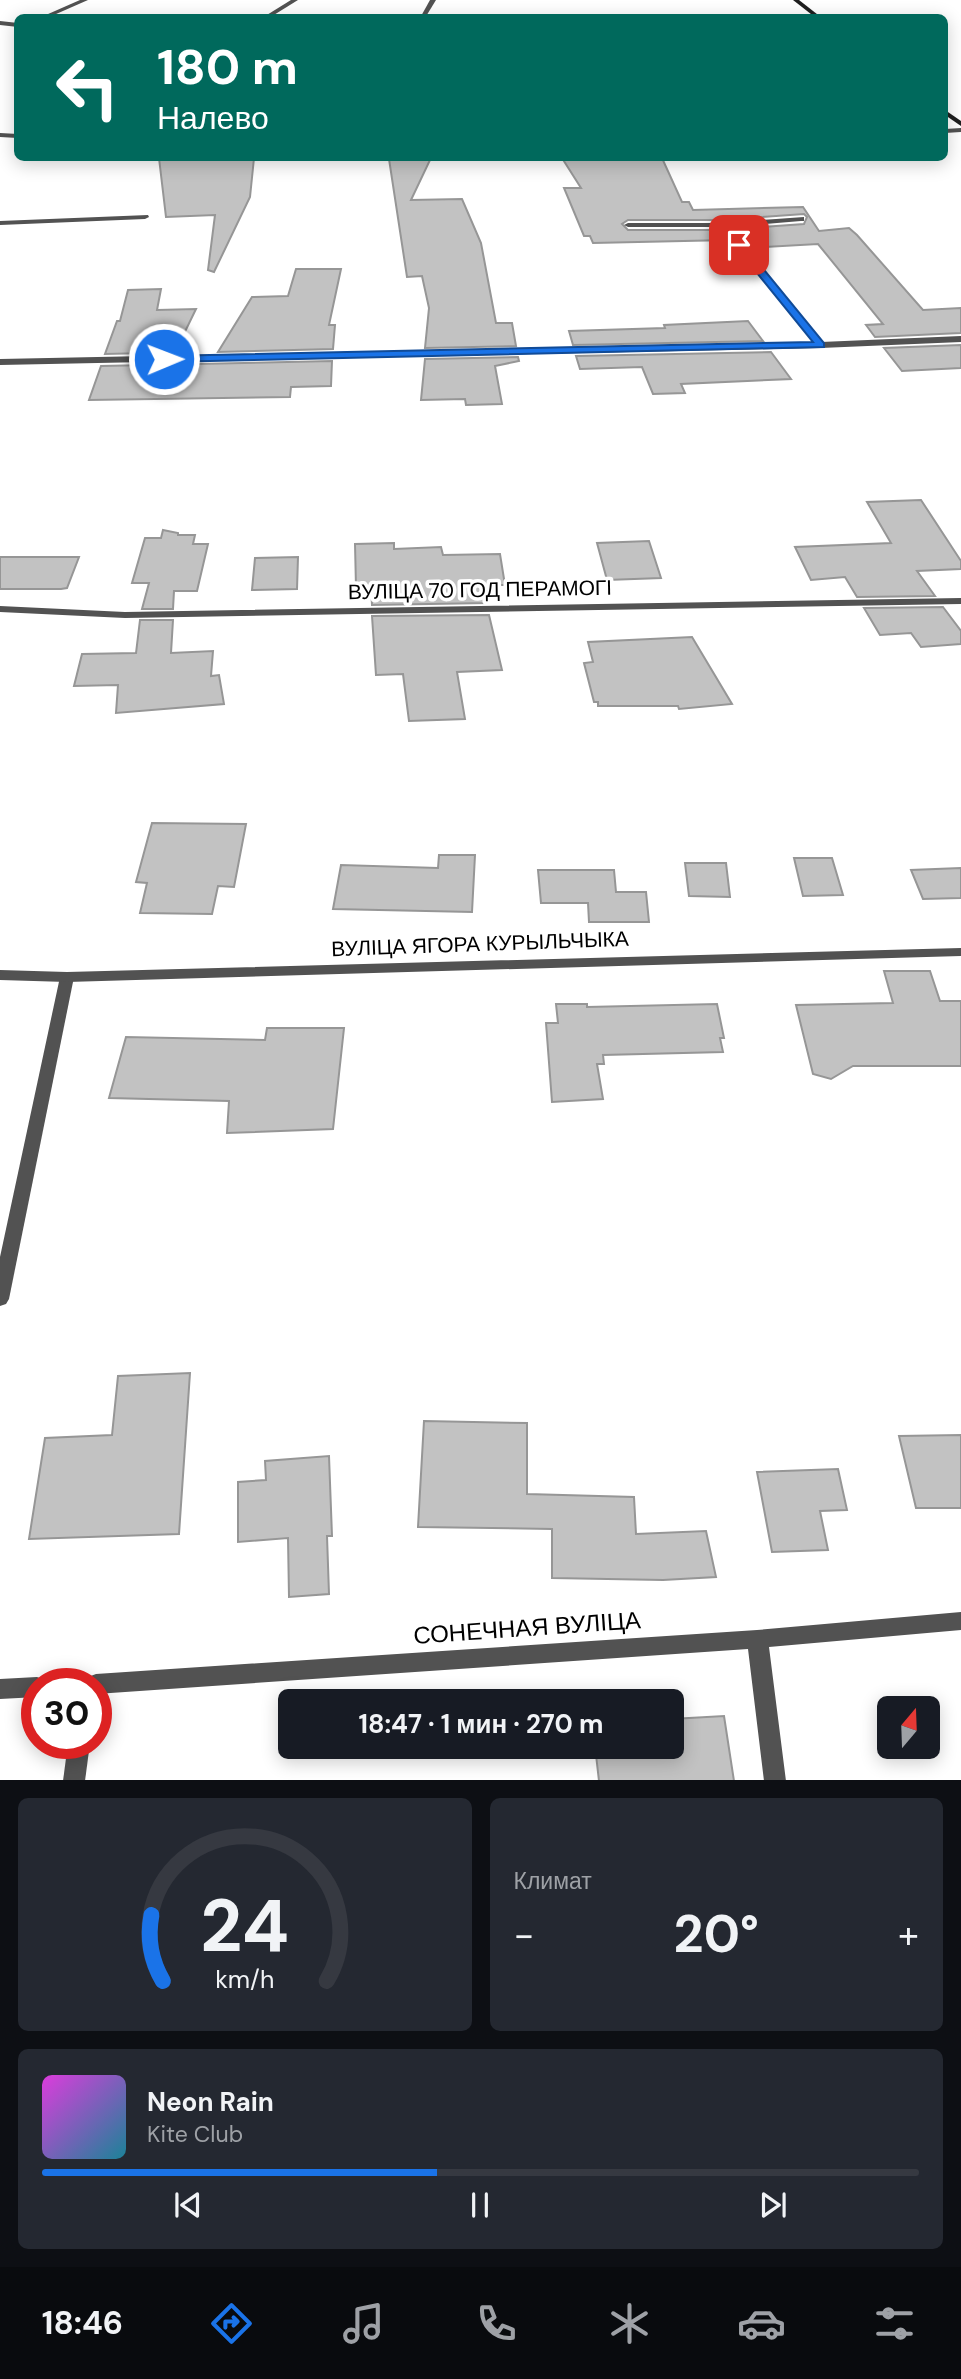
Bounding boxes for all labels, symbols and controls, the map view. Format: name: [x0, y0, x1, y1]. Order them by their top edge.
text: 180 m: [157, 35, 298, 99]
icon: left: [42, 42, 133, 133]
text: Налево: [157, 97, 269, 139]
pin: [709, 215, 769, 275]
icon: arrive: [720, 226, 758, 264]
position arrow: [127, 322, 201, 396]
street label: ВУЛІЦА 70 ГОД ПЕРАМОГІ: [348, 574, 612, 606]
street label: ВУЛІЦА ЯГОРА КУРЫЛЬЧЫКА: [331, 925, 629, 963]
street label: СОНЕЧНАЯ ВУЛІЦА: [412, 1604, 642, 1651]
speed limit sign: 30: [21, 1668, 112, 1759]
north arrow: [877, 1696, 940, 1759]
map controls: [877, 1696, 940, 1759]
text: 18:47 · 1 мин · 270 m: [359, 1707, 603, 1741]
text: Климат: [514, 1866, 592, 1896]
text: 24: [200, 1879, 289, 1974]
text: 20°: [674, 1900, 759, 1968]
text: −: [514, 1910, 534, 1960]
text: +: [898, 1910, 919, 1960]
text: km/h: [215, 1962, 274, 1995]
text: Neon Rain: [147, 2085, 274, 2119]
text: Kite Club: [147, 2119, 243, 2149]
icon: previous: [169, 2186, 207, 2224]
icon: pause: [461, 2186, 499, 2224]
icon: next: [754, 2186, 792, 2224]
icon: directions: [207, 2299, 256, 2348]
icon: music: [339, 2299, 388, 2348]
icon: phone: [472, 2299, 521, 2348]
icon: climate: [605, 2299, 654, 2348]
icon: car: [737, 2299, 786, 2348]
icon: filters: [870, 2299, 919, 2348]
text: 18:46: [42, 2302, 123, 2344]

